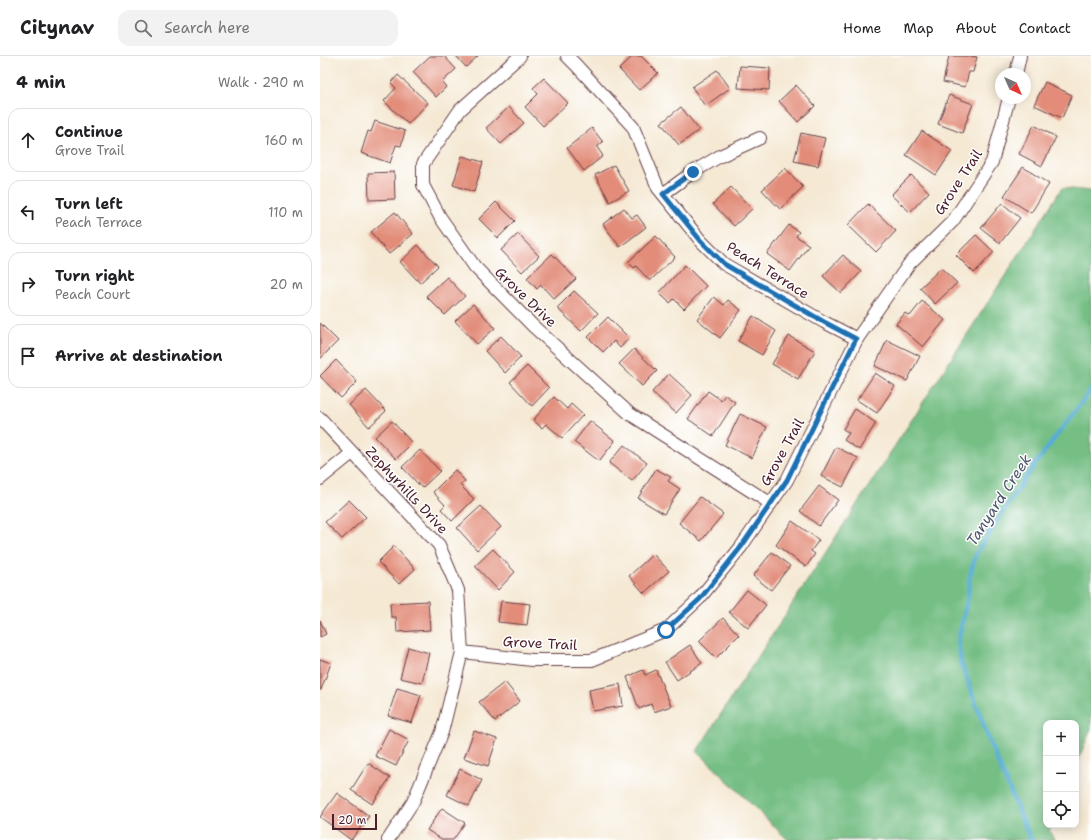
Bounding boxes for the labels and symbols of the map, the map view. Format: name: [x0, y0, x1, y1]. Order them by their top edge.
north arrow: [995, 68, 1031, 104]
street label: Grove Trail: [930, 145, 986, 218]
route end: [684, 163, 702, 181]
street label: Peach Terrace: [723, 237, 813, 303]
street label: Grove Drive: [491, 263, 561, 331]
street label: Grove Trail: [756, 414, 808, 489]
street label: Zephyrhills Drive: [362, 443, 452, 537]
water label: Tanyard Creek: [962, 450, 1036, 550]
route start: [657, 621, 675, 639]
street label: Grove Trail: [502, 632, 579, 654]
scale bar: [332, 812, 377, 831]

